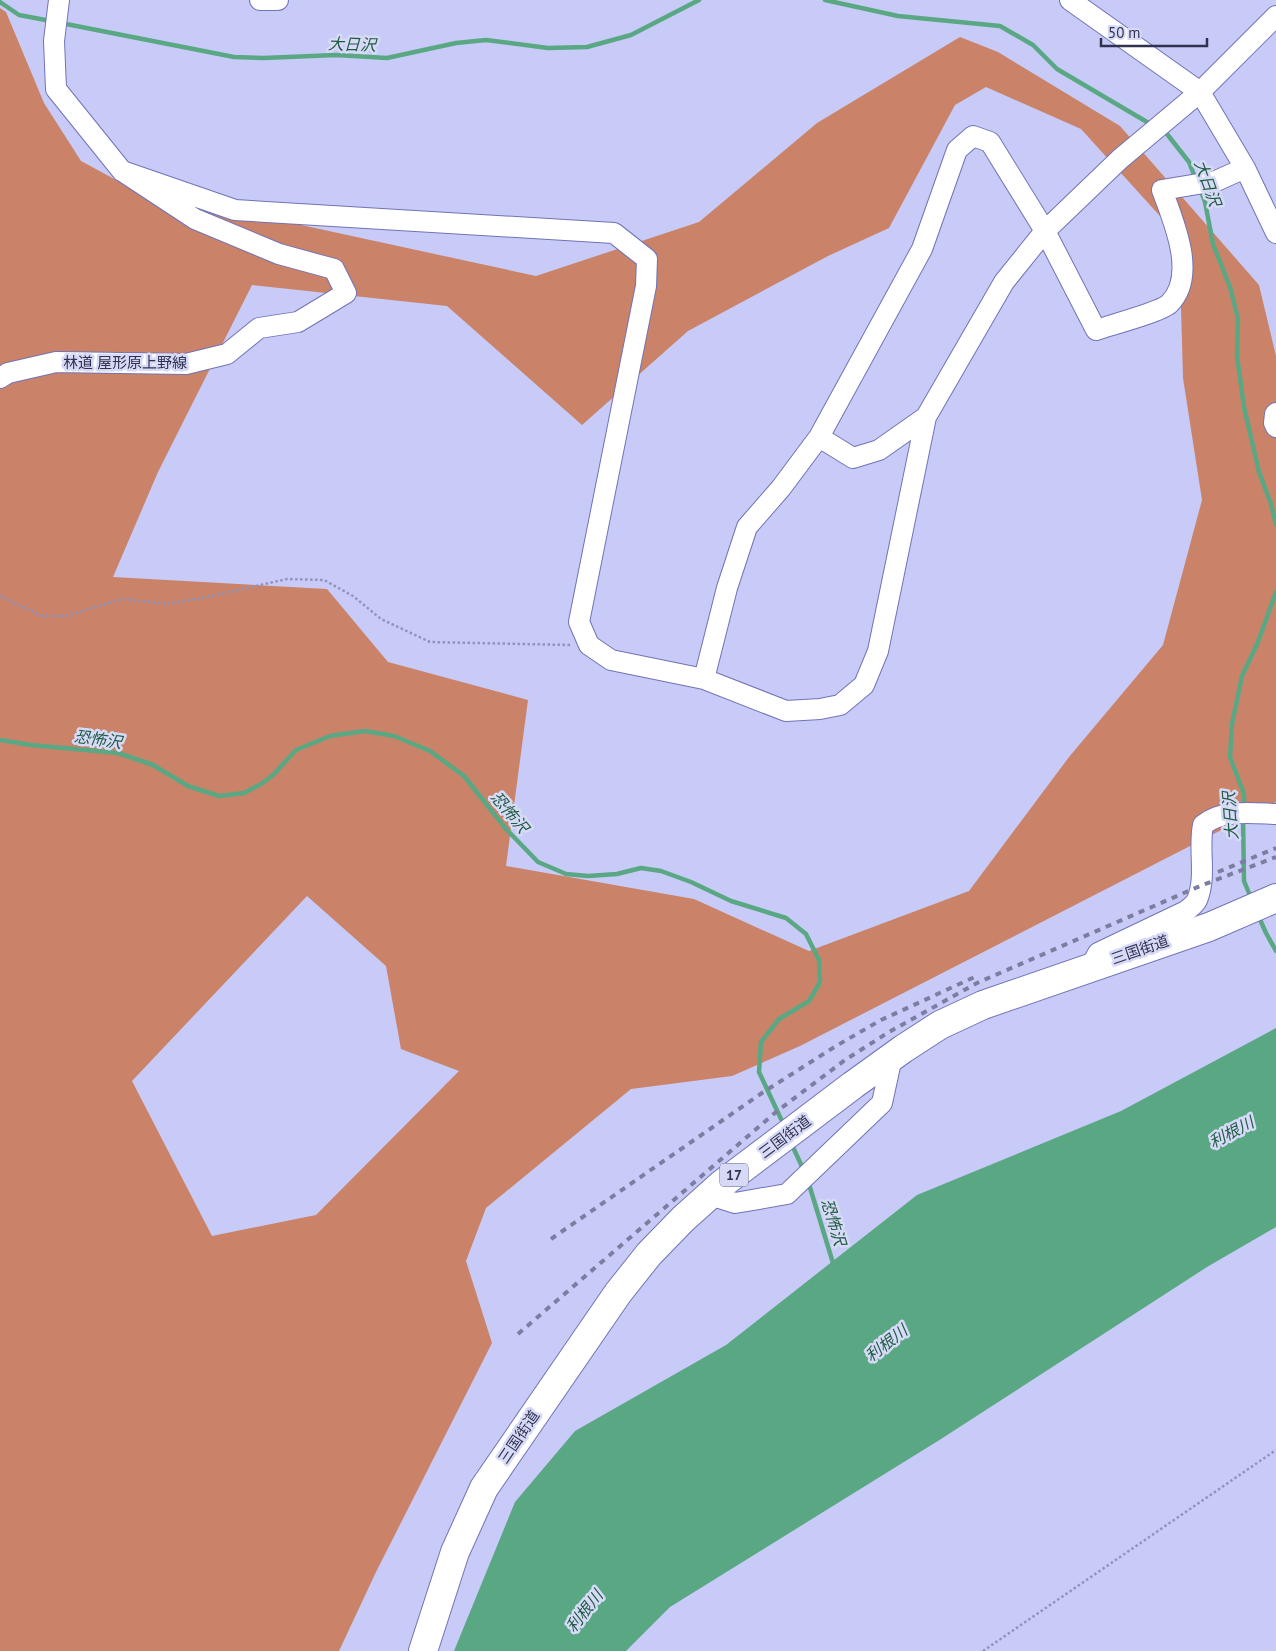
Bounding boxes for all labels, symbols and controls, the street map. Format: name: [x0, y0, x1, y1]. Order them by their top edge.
scale bar: [1101, 15, 1207, 47]
text: 50 m: [1108, 23, 1141, 42]
water label: 大日沢: [328, 33, 378, 55]
water label: 大日沢: [1190, 157, 1226, 211]
street label: 林道 屋形原上野線: [63, 353, 187, 372]
water label: 恐怖沢: [73, 726, 125, 753]
water label: 恐怖沢: [487, 787, 534, 838]
water label: 大日沢: [1218, 789, 1242, 841]
street label: 三国街道: [1108, 931, 1171, 968]
street label: 三国街道: [755, 1111, 814, 1162]
water label: 利根川: [1205, 1111, 1259, 1152]
road number: 17: [720, 1164, 748, 1186]
water label: 恐怖沢: [817, 1196, 851, 1250]
water label: 利根川: [861, 1319, 913, 1366]
street label: 三国街道: [494, 1407, 543, 1467]
water label: 利根川: [561, 1584, 608, 1636]

